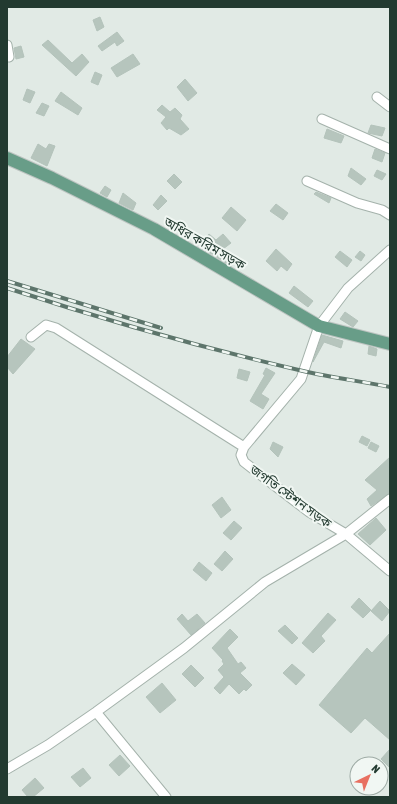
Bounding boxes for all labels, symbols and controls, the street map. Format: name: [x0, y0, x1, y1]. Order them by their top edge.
street label: অধির করিম সড়ক: [160, 214, 249, 273]
street label: জগতি স্টেশন সড়ক: [246, 461, 335, 531]
north arrow: [349, 756, 389, 796]
text: N: [369, 762, 382, 775]

